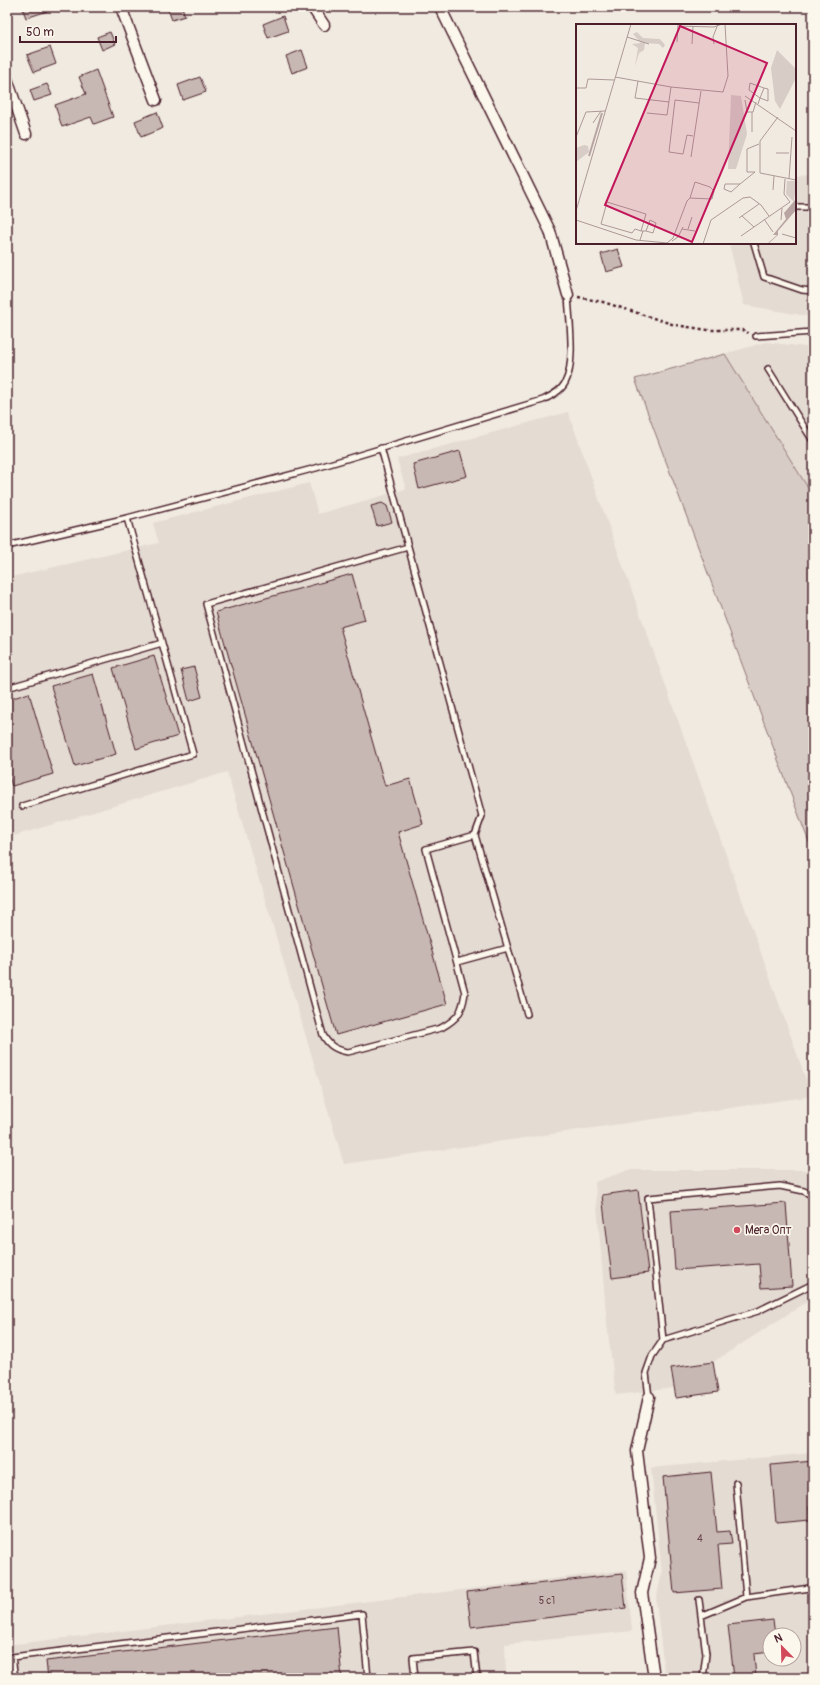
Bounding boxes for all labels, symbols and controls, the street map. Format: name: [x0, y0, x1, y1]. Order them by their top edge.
scale bar: [20, 18, 116, 44]
inset map: [576, 24, 796, 244]
text: 50 m: [26, 25, 54, 40]
place label: Мега Опт: [745, 1223, 792, 1238]
marker: Мега Опт: [732, 1225, 742, 1235]
house number: 4: [697, 1533, 703, 1545]
house number: 5 с1: [539, 1595, 555, 1607]
north arrow: [762, 1627, 802, 1667]
text: N: [772, 1631, 785, 1646]

